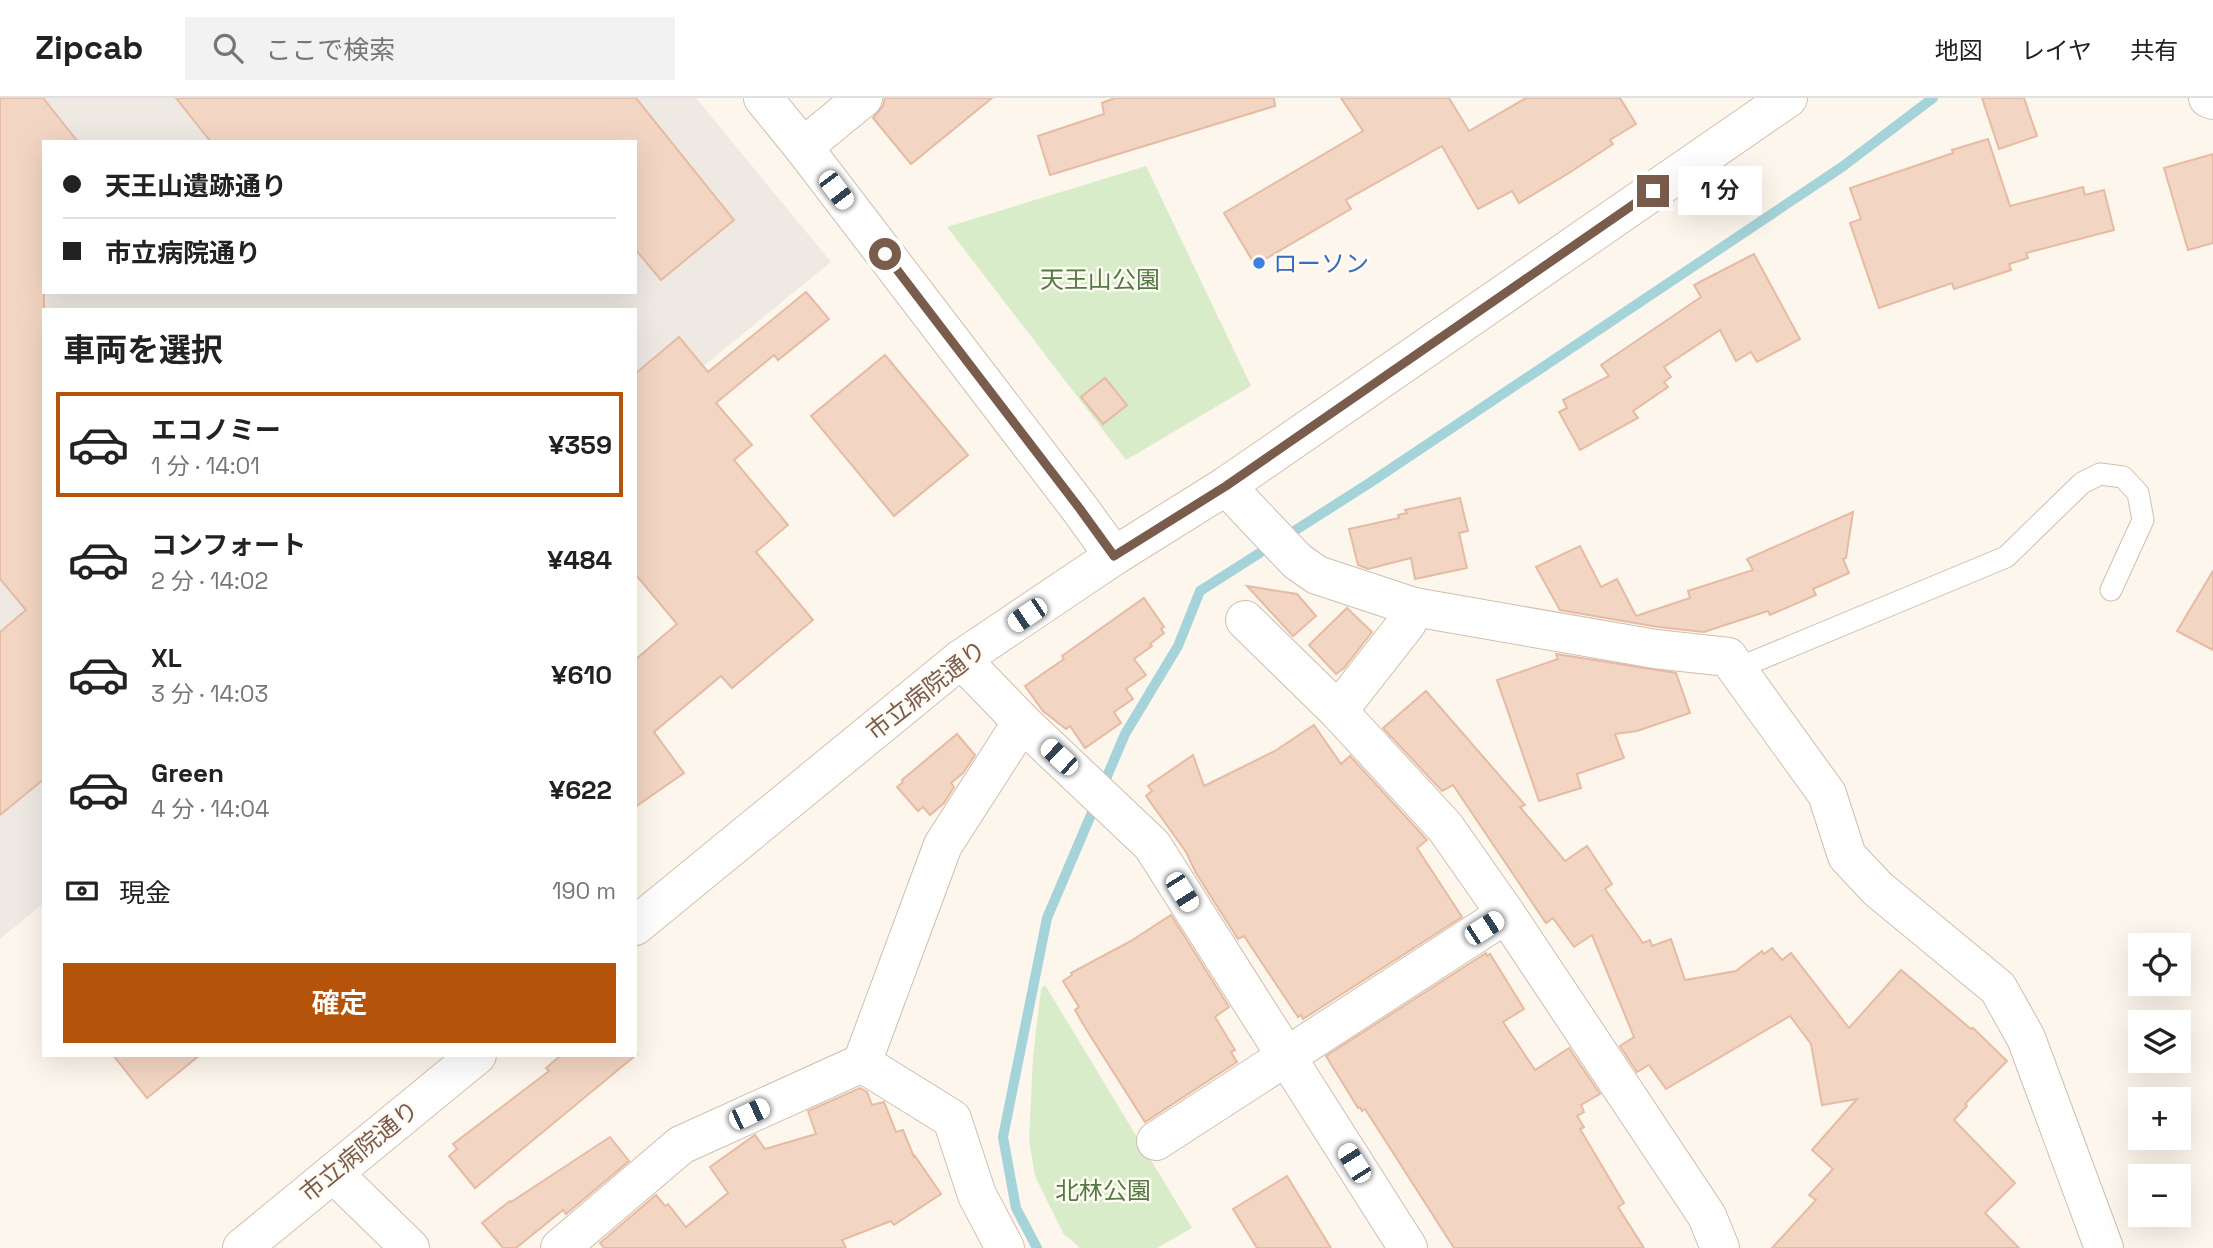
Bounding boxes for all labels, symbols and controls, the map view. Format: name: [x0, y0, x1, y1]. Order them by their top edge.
search box: [185, 17, 675, 80]
text: Zipcab: [35, 27, 143, 69]
icon: search: [209, 29, 247, 67]
text: ここで検索: [265, 33, 395, 67]
text: 地図: [1935, 35, 1983, 66]
text: レイヤ: [2021, 35, 2092, 66]
text: 共有: [2130, 35, 2178, 66]
callout: 1 分: [1678, 166, 1762, 216]
car: [815, 167, 858, 213]
text: 天王山遺跡通り: [105, 169, 287, 203]
route end: [1637, 175, 1669, 207]
text: 1 分: [1700, 175, 1740, 205]
text: 市立病院通り: [105, 236, 261, 270]
route start: [869, 238, 901, 270]
place label: ローソン: [1273, 248, 1369, 279]
marker: ローソン: [1251, 255, 1267, 271]
park label: 天王山公園: [1040, 264, 1160, 295]
text: 車両を選択: [63, 330, 223, 370]
icon: car: [67, 413, 130, 476]
text: エコノミー: [151, 413, 281, 447]
text: ¥359: [548, 428, 612, 462]
text: 1 分 · 14:01: [151, 451, 260, 481]
icon: car: [67, 528, 130, 591]
text: コンフォート: [151, 528, 306, 562]
text: ¥484: [547, 543, 612, 577]
text: 2 分 · 14:02: [151, 566, 268, 596]
car: [1004, 595, 1051, 635]
street label: 市立病院通り: [860, 633, 992, 747]
text: XL: [151, 641, 182, 675]
icon: car: [67, 643, 130, 706]
text: ¥610: [551, 658, 612, 692]
text: 3 分 · 14:03: [151, 679, 268, 709]
car: [1037, 735, 1082, 779]
text: Green: [151, 756, 224, 790]
icon: car: [67, 758, 130, 821]
text: ¥622: [549, 773, 612, 807]
text: 4 分 · 14:04: [151, 794, 269, 824]
car: [1162, 869, 1203, 915]
icon: cash: [63, 872, 101, 910]
text: 現金: [119, 876, 171, 910]
text: 190 m: [552, 876, 616, 906]
car: [1461, 908, 1508, 948]
map controls: [2128, 933, 2191, 1227]
button: locate: [2128, 933, 2191, 996]
button: 確定: [63, 963, 616, 1043]
button: layers: [2128, 1010, 2191, 1073]
button: +: [2128, 1087, 2191, 1150]
street label: 市立病院通り: [293, 1094, 425, 1208]
car: [726, 1096, 773, 1132]
car: [1334, 1140, 1375, 1186]
button: −: [2128, 1164, 2191, 1227]
park label: 北林公園: [1055, 1175, 1151, 1206]

